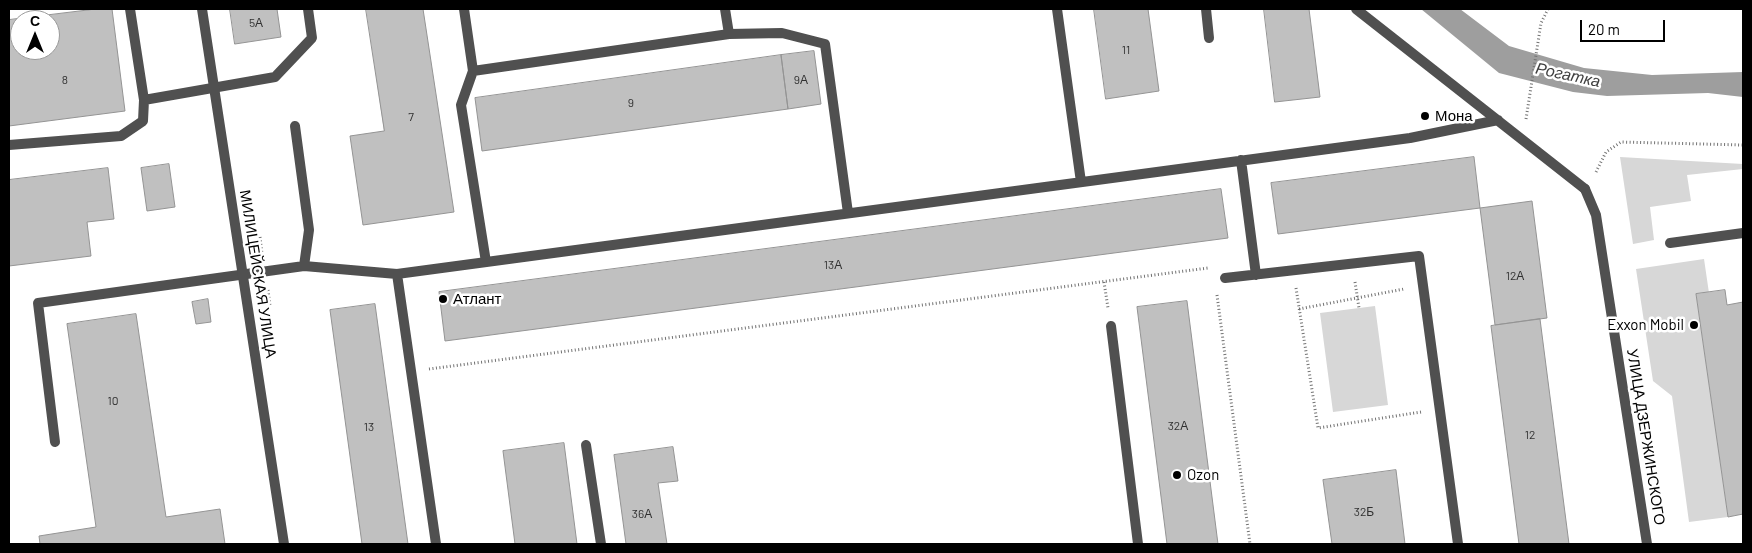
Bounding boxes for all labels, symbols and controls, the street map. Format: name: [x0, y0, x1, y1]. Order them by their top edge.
north arrow: [10, 10, 60, 60]
scale bar: [1582, 10, 1667, 42]
text: С: [30, 12, 40, 29]
house number: 5А: [249, 16, 263, 30]
text: 20 m: [1588, 20, 1620, 38]
house number: 11: [1122, 43, 1130, 57]
water label: Рогатка: [1534, 59, 1602, 91]
house number: 8: [62, 73, 68, 87]
house number: 9А: [794, 73, 808, 87]
house number: 9: [628, 96, 634, 110]
place label: Мона: [1435, 107, 1473, 125]
house number: 7: [408, 110, 414, 124]
marker: Мона: [1419, 110, 1431, 122]
street label: МИЛИЦЕЙСКАЯ УЛИЦА: [236, 189, 280, 359]
house number: 13А: [824, 258, 842, 272]
house number: 12А: [1506, 269, 1524, 283]
place label: Атлант: [453, 290, 501, 308]
marker: Атлант: [437, 293, 449, 305]
place label: Exxon Mobil: [1607, 316, 1684, 334]
marker: Exxon Mobil: [1688, 319, 1700, 331]
street label: УЛИЦА ДЗЕРЖИНСКОГО: [1623, 348, 1669, 526]
house number: 10: [108, 394, 118, 408]
house number: 32А: [1168, 419, 1188, 433]
house number: 13: [364, 420, 374, 434]
house number: 12: [1525, 428, 1535, 442]
place label: Ozon: [1187, 466, 1219, 484]
marker: Ozon: [1171, 469, 1183, 481]
house number: 32Б: [1354, 505, 1374, 519]
house number: 36А: [632, 507, 652, 521]

